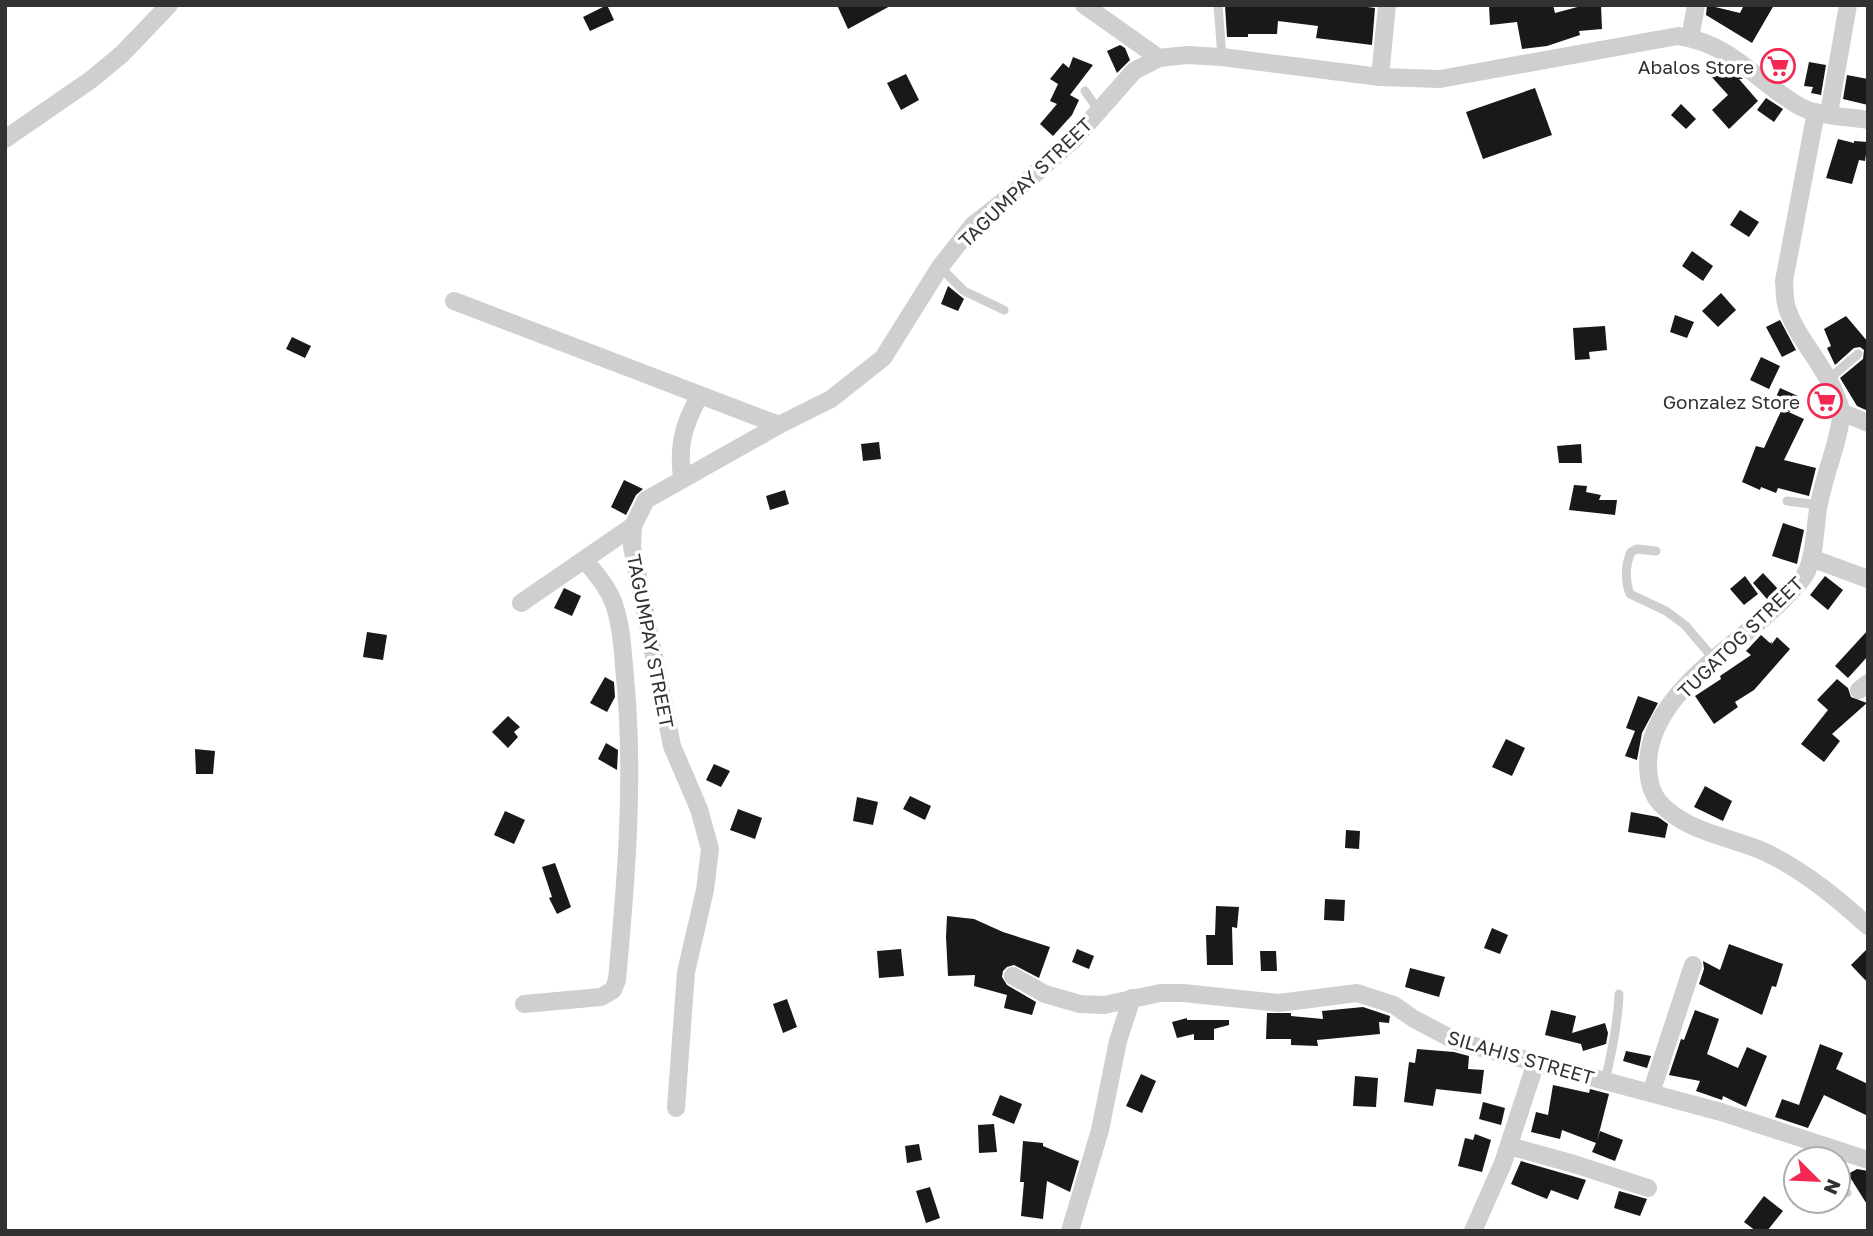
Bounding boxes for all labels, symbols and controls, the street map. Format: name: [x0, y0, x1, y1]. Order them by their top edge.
supermarket icon: Abalos Store: [1759, 47, 1797, 85]
place label: Abalos Store: [1638, 55, 1754, 78]
street label: TAGUMPAY STREET: [953, 112, 1097, 252]
supermarket icon: Gonzalez Store: [1806, 382, 1844, 420]
place label: Gonzalez Store: [1663, 390, 1800, 413]
street label: TAGUMPAY STREET: [623, 552, 679, 730]
street label: TUGATOG STREET: [1673, 571, 1808, 703]
street label: SILAHIS STREET: [1445, 1025, 1597, 1089]
north arrow: [1782, 1145, 1852, 1215]
text: N: [1820, 1176, 1846, 1198]

